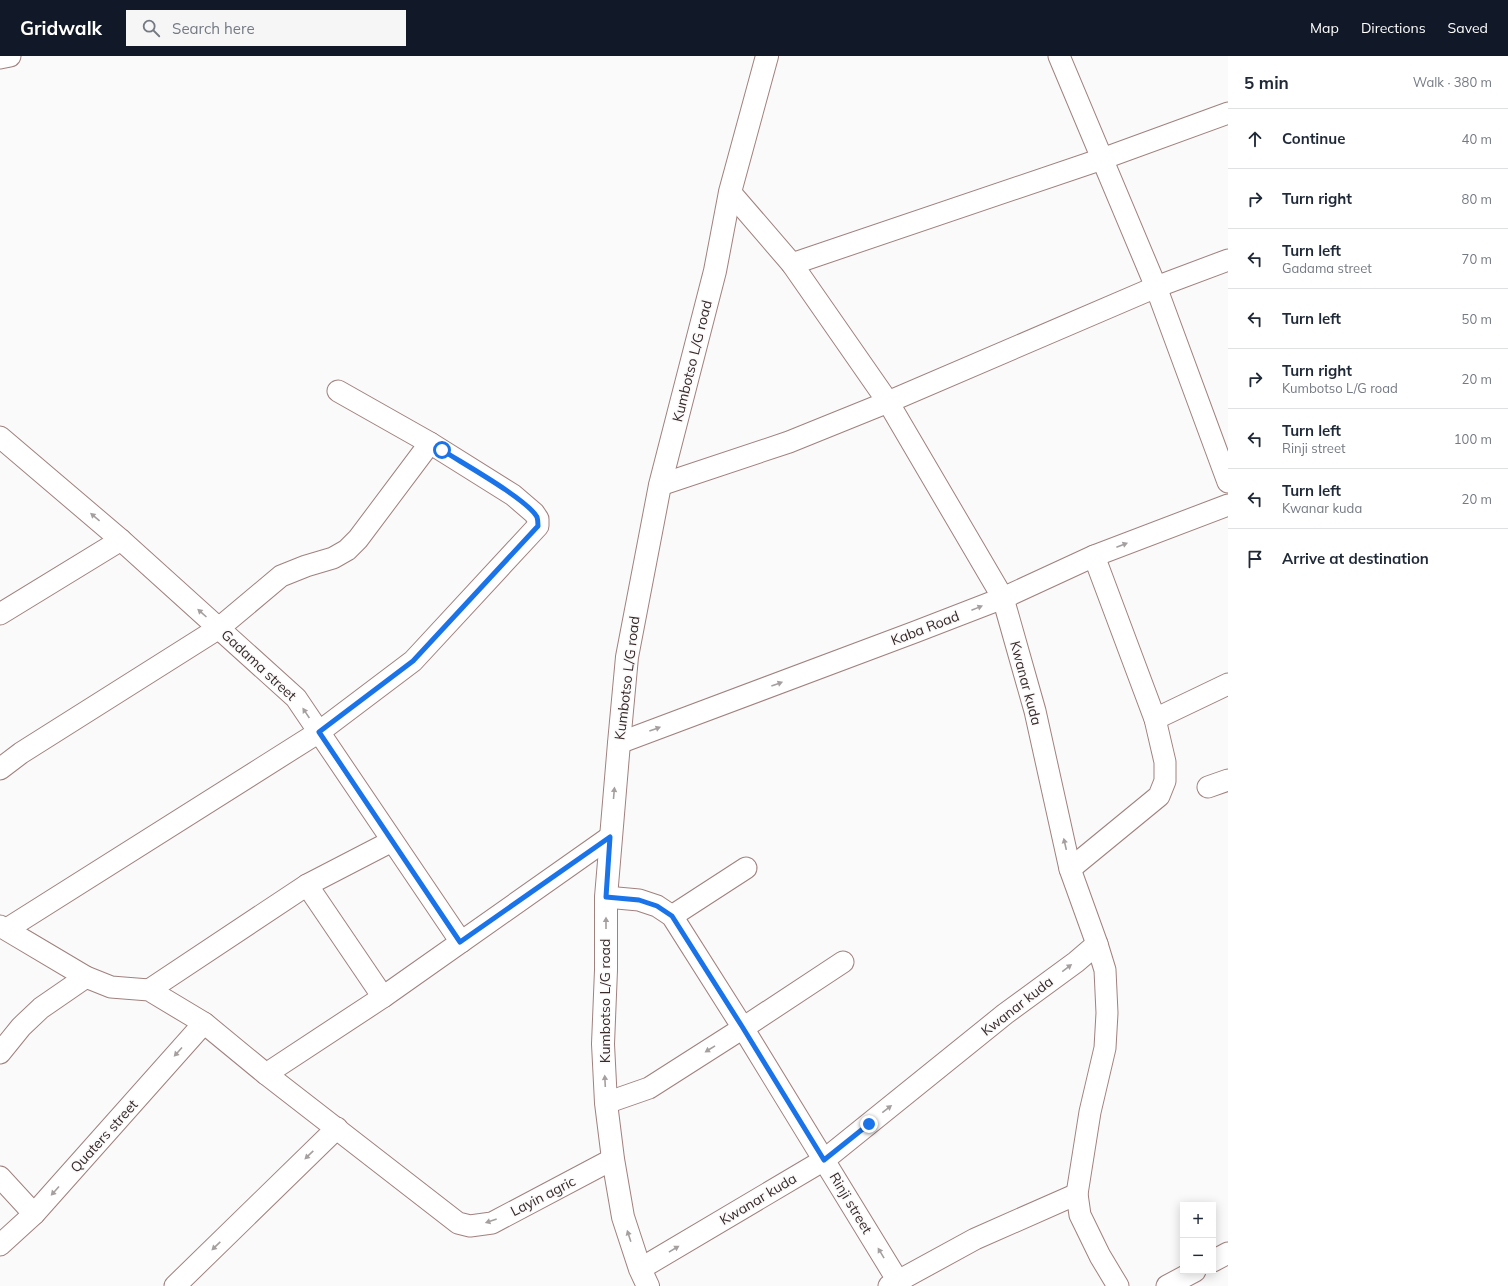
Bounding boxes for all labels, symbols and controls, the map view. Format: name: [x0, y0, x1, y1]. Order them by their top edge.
search box: [126, 10, 406, 46]
text: Gridwalk: [20, 16, 102, 40]
icon: search: [140, 17, 162, 39]
text: Search here: [172, 19, 255, 38]
text: Map: [1310, 19, 1339, 37]
text: Directions: [1361, 19, 1426, 37]
text: Saved: [1448, 19, 1488, 37]
text: 5 min: [1244, 72, 1289, 93]
text: Walk · 380 m: [1413, 74, 1492, 90]
icon: ahead: [1244, 128, 1266, 150]
text: Continue: [1282, 129, 1345, 148]
text: 40 m: [1462, 131, 1492, 147]
icon: right: [1244, 188, 1266, 210]
text: Turn right: [1282, 189, 1352, 208]
text: 80 m: [1462, 191, 1492, 207]
text: Turn left: [1282, 241, 1341, 260]
icon: left: [1244, 248, 1266, 270]
text: 70 m: [1462, 251, 1492, 267]
text: Gadama street: [1282, 260, 1372, 276]
street label: Kumbotso L/G road: [668, 298, 716, 424]
icon: left: [1244, 308, 1266, 330]
text: Turn left: [1282, 309, 1341, 328]
text: 50 m: [1462, 311, 1492, 327]
text: Turn right: [1282, 361, 1352, 380]
icon: right: [1244, 368, 1266, 390]
text: 20 m: [1462, 371, 1492, 387]
text: Kumbotso L/G road: [1282, 380, 1398, 396]
text: Turn left: [1282, 421, 1341, 440]
icon: left: [1244, 428, 1266, 450]
text: 100 m: [1454, 431, 1492, 447]
text: Rinji street: [1282, 440, 1346, 456]
route start: [433, 441, 451, 459]
text: Turn left: [1282, 481, 1341, 500]
icon: left: [1244, 488, 1266, 510]
text: 20 m: [1462, 491, 1492, 507]
text: Kwanar kuda: [1282, 500, 1362, 516]
one-way arrow: [89, 513, 100, 522]
one-way arrow: [1116, 542, 1128, 548]
icon: arrive: [1244, 548, 1266, 570]
text: Arrive at destination: [1282, 549, 1429, 568]
one-way arrow: [972, 604, 984, 610]
street label: Kaba Road: [888, 607, 962, 649]
one-way arrow: [198, 609, 207, 618]
street label: Kumbotso L/G road: [610, 615, 644, 741]
street label: Gadama street: [218, 625, 301, 705]
street label: Kwanar kuda: [1006, 639, 1046, 727]
one-way arrow: [771, 680, 783, 686]
one-way arrow: [302, 707, 310, 718]
one-way arrow: [650, 726, 662, 732]
one-way arrow: [611, 787, 618, 799]
one-way arrow: [1061, 838, 1067, 850]
one-way arrow: [603, 916, 609, 929]
street label: Kumbotso L/G road: [596, 939, 614, 1063]
one-way arrow: [1061, 964, 1072, 973]
street label: Kwanar kuda: [977, 972, 1057, 1040]
one-way arrow: [705, 1045, 715, 1053]
one-way arrow: [174, 1047, 183, 1057]
one-way arrow: [602, 1075, 609, 1087]
street label: Quaters street: [66, 1096, 142, 1176]
one-way arrow: [882, 1105, 893, 1114]
route end: [860, 1115, 878, 1133]
one-way arrow: [304, 1150, 314, 1160]
street label: Kwanar kuda: [716, 1169, 800, 1229]
street label: Rinji street: [826, 1169, 876, 1237]
street label: Layin agric: [507, 1172, 579, 1220]
one-way arrow: [50, 1186, 60, 1196]
map controls: [1180, 1202, 1216, 1274]
button: +: [1180, 1202, 1216, 1238]
one-way arrow: [485, 1219, 497, 1225]
one-way arrow: [626, 1230, 632, 1242]
button: −: [1180, 1238, 1216, 1274]
one-way arrow: [211, 1241, 221, 1251]
one-way arrow: [668, 1246, 680, 1253]
one-way arrow: [877, 1247, 884, 1259]

